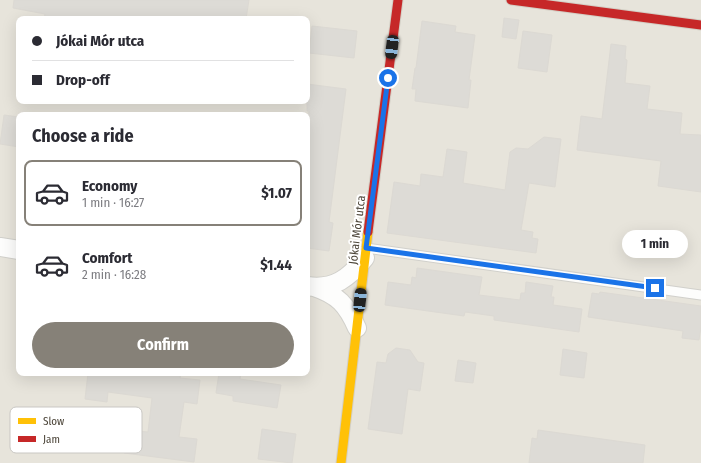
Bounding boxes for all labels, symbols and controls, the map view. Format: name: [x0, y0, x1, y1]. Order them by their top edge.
text: Jókai Mór utca: [56, 32, 144, 50]
car: [385, 34, 399, 60]
route start: [379, 69, 397, 87]
text: Drop-off: [56, 71, 110, 89]
text: Choose a ride: [32, 125, 134, 147]
icon: car: [34, 175, 70, 211]
text: Economy: [82, 177, 137, 195]
text: $1.07: [261, 184, 292, 202]
text: 1 min · 16:27: [82, 195, 144, 210]
street label: Jókai Mór utca: [346, 195, 368, 265]
callout: 1 min: [622, 230, 688, 258]
text: 1 min: [641, 236, 669, 251]
icon: car: [34, 247, 70, 283]
text: Comfort: [82, 249, 133, 267]
text: $1.44: [260, 256, 292, 274]
text: 2 min · 16:28: [82, 267, 146, 282]
route end: [646, 279, 664, 297]
car: [353, 287, 367, 313]
button: Confirm: [32, 322, 294, 368]
legend: [10, 407, 142, 453]
text: Slow: [43, 415, 64, 428]
text: Jam: [43, 433, 60, 446]

